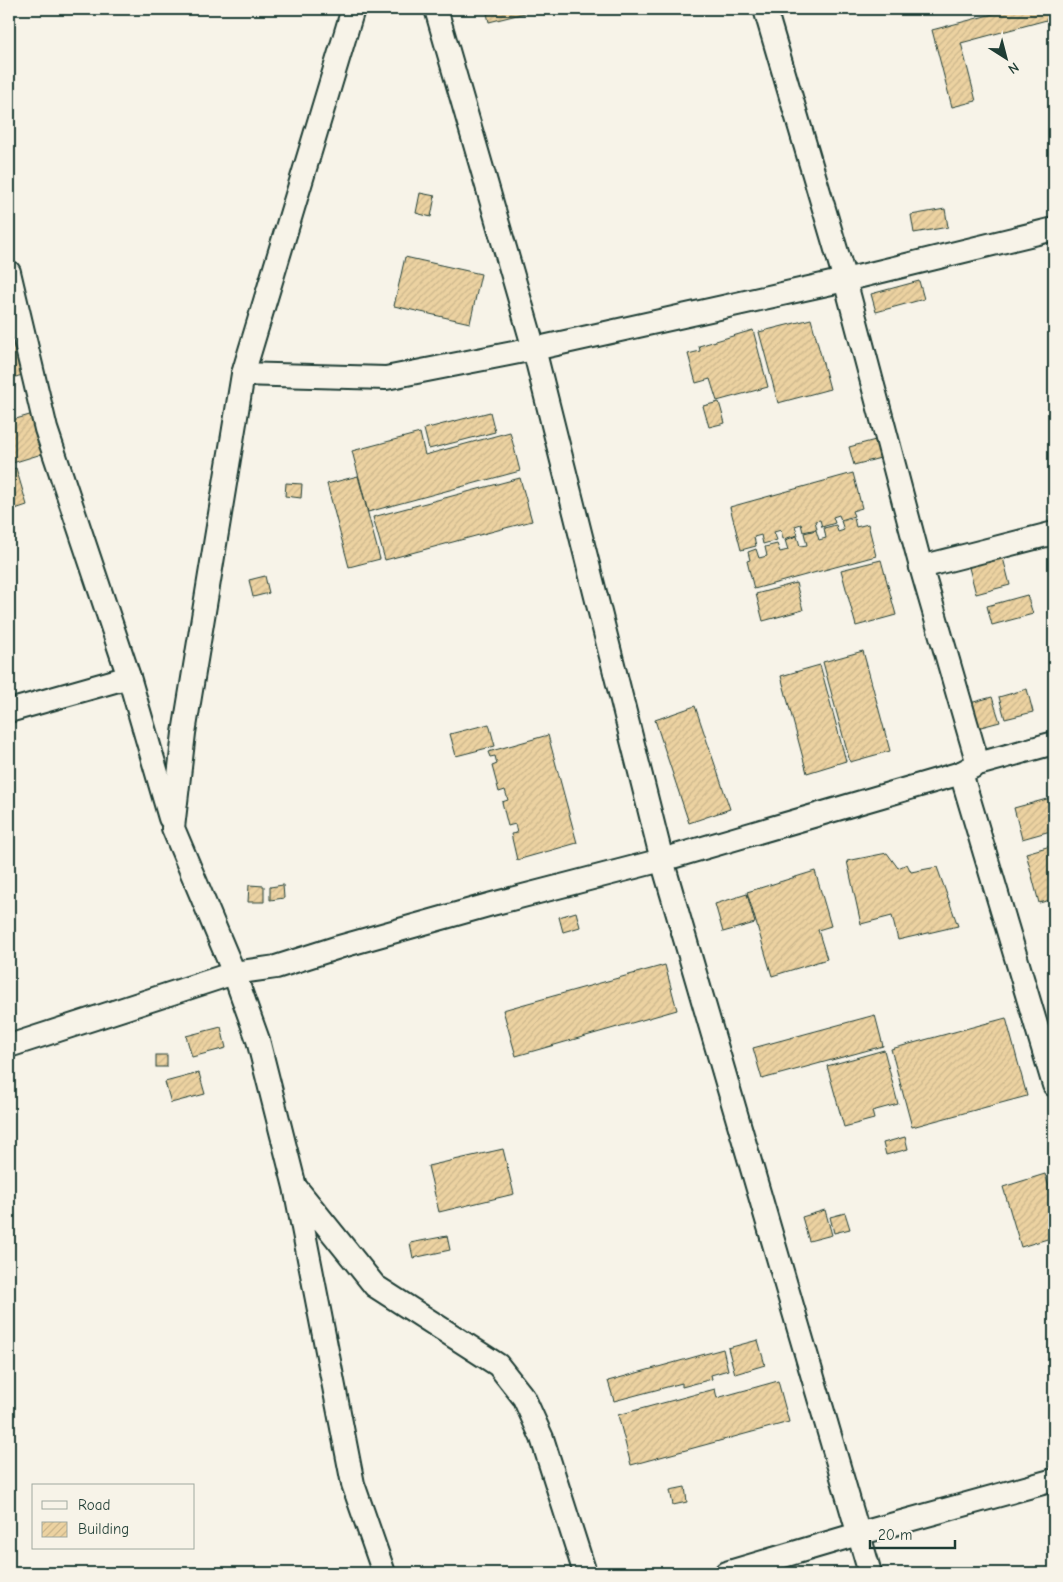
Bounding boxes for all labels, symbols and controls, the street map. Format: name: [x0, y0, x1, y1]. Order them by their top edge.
north arrow: [980, 32, 1030, 82]
text: N: [1005, 59, 1022, 78]
legend: [32, 1484, 195, 1550]
text: Road: [78, 1496, 110, 1514]
scale bar: [870, 1517, 956, 1549]
text: Building: [78, 1520, 129, 1538]
text: 20 m: [878, 1526, 912, 1544]

